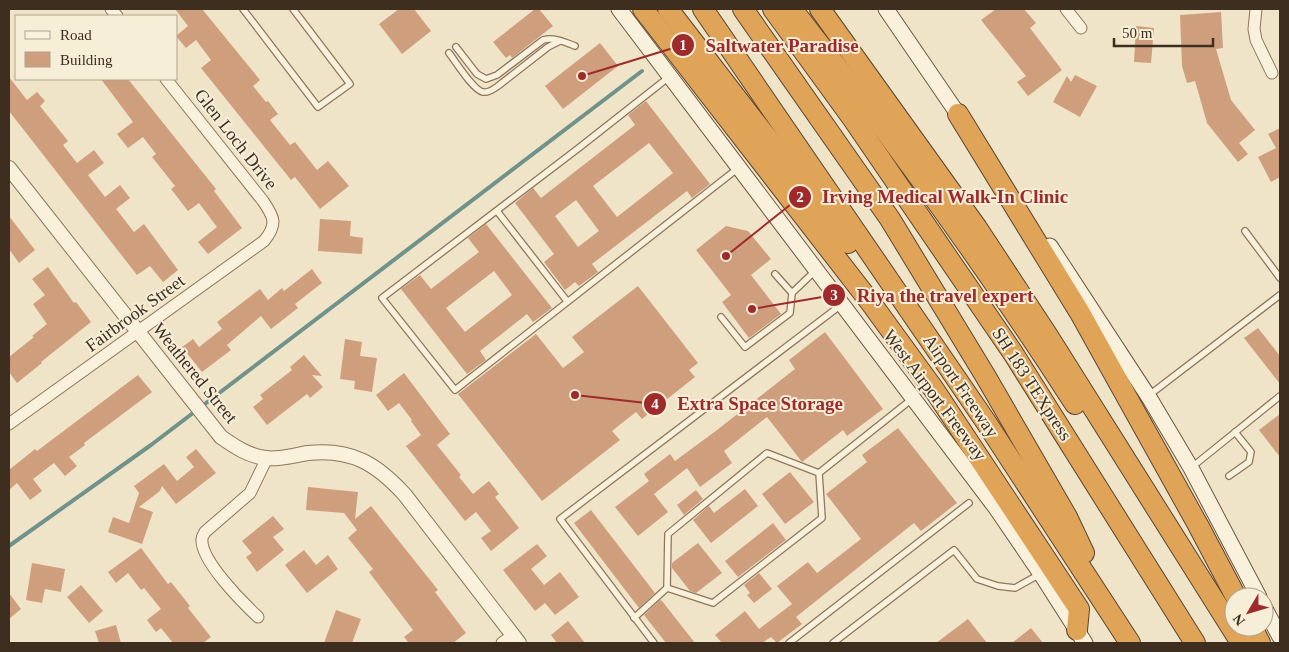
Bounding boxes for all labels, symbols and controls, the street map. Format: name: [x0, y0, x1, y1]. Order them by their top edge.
legend: [15, 15, 178, 80]
scale bar: [1114, 15, 1213, 47]
text: 50 m: [1122, 25, 1153, 41]
text: Road: [60, 27, 92, 43]
callout: Saltwater Paradise: [670, 28, 869, 62]
text: Saltwater Paradise: [705, 35, 859, 56]
text: 1: [679, 37, 687, 53]
text: Building: [60, 52, 113, 68]
street label: Glen Loch Drive: [191, 85, 281, 193]
callout: Irving Medical Walk-In Clinic: [787, 180, 1079, 214]
text: Irving Medical Walk-In Clinic: [822, 186, 1068, 207]
text: 2: [796, 189, 804, 205]
street label: Fairbrook Street: [82, 270, 188, 356]
callout: Riya the travel expert: [821, 278, 1043, 312]
text: Riya the travel expert: [857, 285, 1034, 306]
text: 3: [830, 287, 838, 303]
street label: Weathered Street: [149, 319, 241, 427]
street label: SH 183 TEXpress: [988, 324, 1076, 444]
street label: West Airport Freeway: [879, 326, 991, 464]
street label: Airport Freeway: [919, 331, 1003, 441]
callout: Extra Space Storage: [642, 387, 853, 421]
text: Extra Space Storage: [677, 393, 843, 414]
text: 4: [651, 396, 659, 412]
north arrow: [1224, 587, 1274, 637]
text: N: [1230, 611, 1248, 628]

